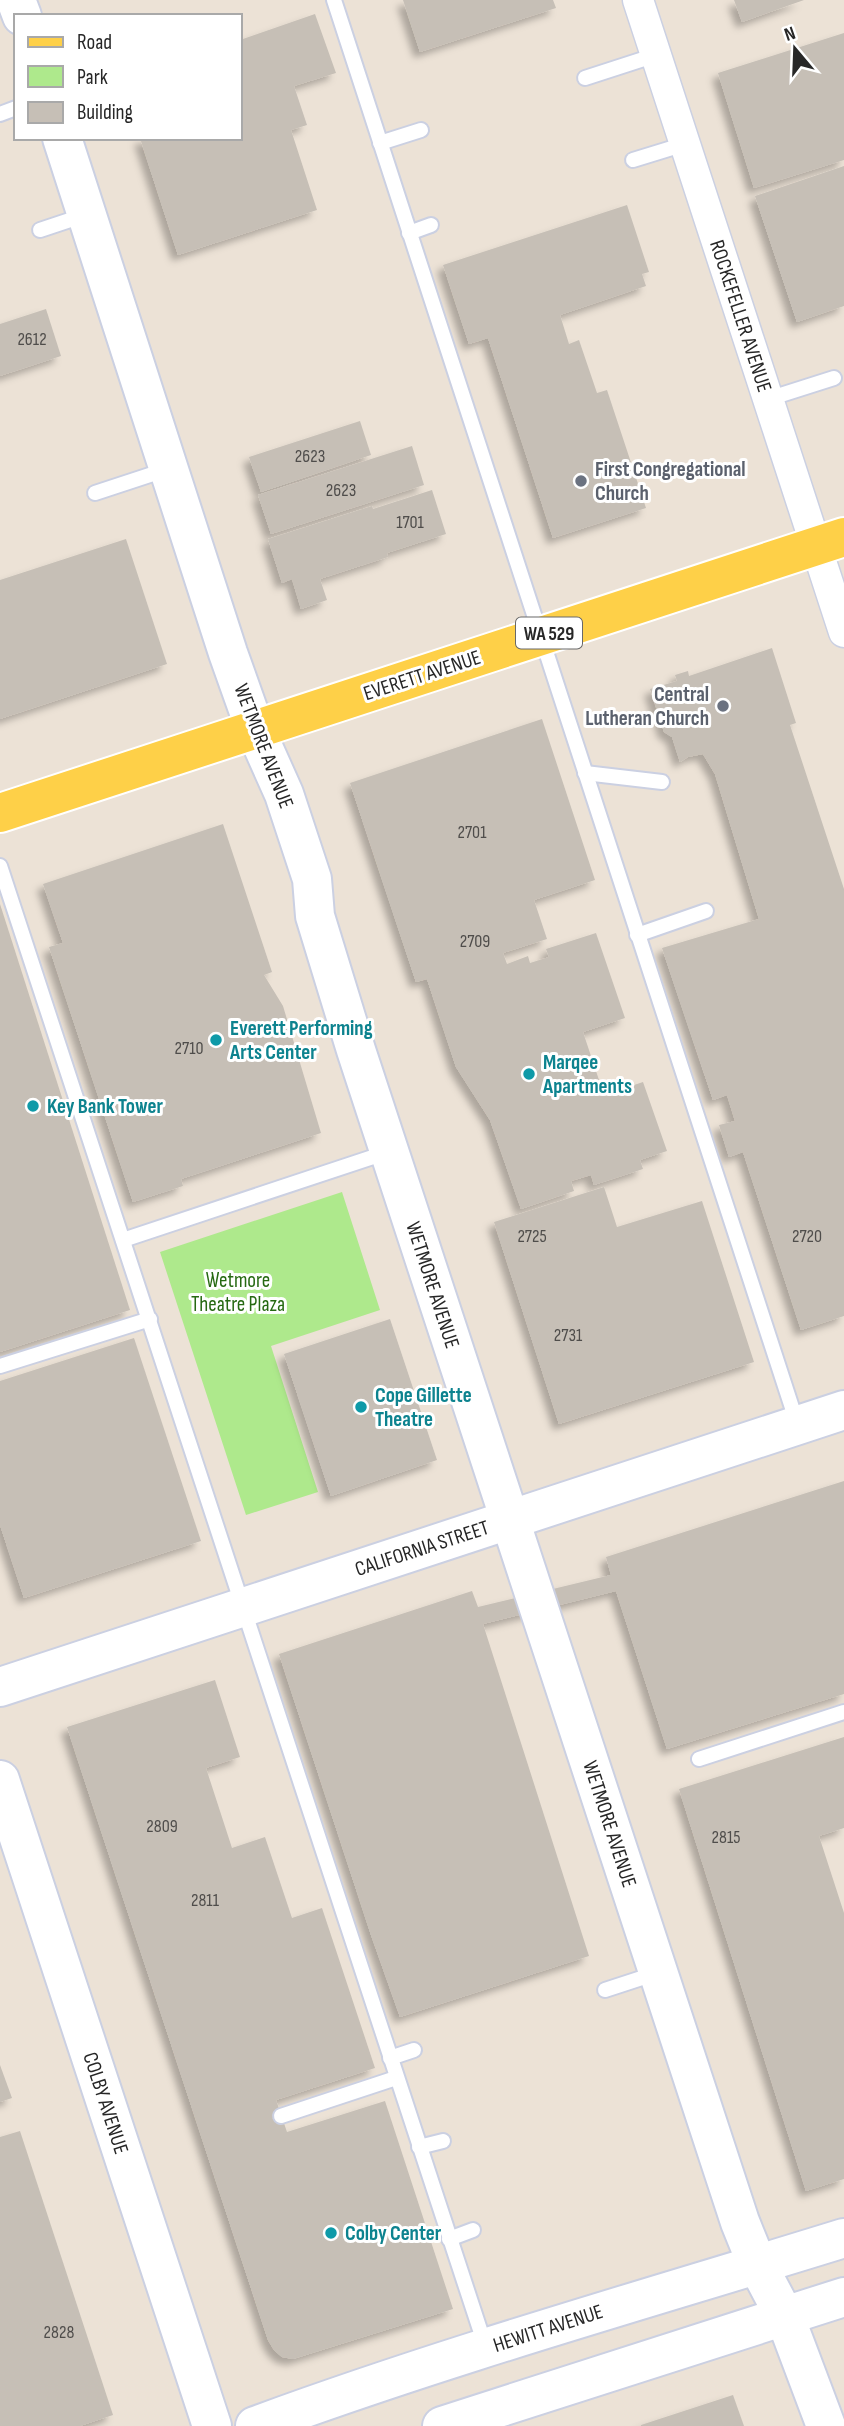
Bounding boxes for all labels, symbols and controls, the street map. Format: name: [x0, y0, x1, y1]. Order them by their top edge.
legend: [14, 14, 242, 140]
north arrow: [760, 14, 830, 84]
text: N: [781, 22, 798, 47]
text: Road: [77, 30, 112, 55]
text: Park: [77, 65, 108, 90]
text: Building: [77, 100, 133, 125]
street label: ROCKEFELLER AVENUE: [704, 237, 777, 395]
house number: 2612: [17, 329, 47, 350]
house number: 2623: [295, 446, 325, 467]
place label: First Congregational Church: [595, 457, 746, 506]
marker: First Congregational Church: [573, 473, 589, 489]
house number: 2623: [326, 480, 356, 501]
house number: 1701: [396, 512, 425, 533]
road number: WA 529: [516, 618, 582, 648]
street label: EVERETT AVENUE: [360, 645, 484, 706]
street label: WETMORE AVENUE: [228, 680, 299, 812]
place label: Central Lutheran Church: [585, 682, 709, 731]
marker: Central Lutheran Church: [715, 698, 731, 714]
house number: 2701: [458, 822, 487, 843]
house number: 2709: [460, 931, 490, 952]
place label: Everett Performing Arts Center: [229, 1016, 373, 1065]
marker: Everett Performing Arts Center: [208, 1032, 224, 1048]
house number: 2710: [174, 1038, 204, 1059]
place label: Marqee Apartments: [542, 1050, 632, 1099]
marker: Marqee Apartments: [521, 1066, 537, 1082]
place label: Key Bank Tower: [47, 1094, 163, 1119]
marker: Key Bank Tower: [25, 1098, 41, 1114]
street label: WETMORE AVENUE: [400, 1219, 465, 1352]
house number: 2725: [517, 1226, 547, 1247]
house number: 2720: [792, 1226, 822, 1247]
park label: Wetmore Theatre Plaza: [191, 1268, 285, 1317]
house number: 2731: [554, 1325, 583, 1346]
place label: Cope Gillette Theatre: [375, 1383, 472, 1432]
marker: Cope Gillette Theatre: [353, 1399, 369, 1415]
street label: CALIFORNIA STREET: [352, 1515, 493, 1582]
street label: WETMORE AVENUE: [577, 1758, 642, 1891]
house number: 2809: [146, 1816, 178, 1837]
house number: 2815: [712, 1827, 740, 1848]
house number: 2811: [191, 1890, 220, 1911]
street label: COLBY AVENUE: [77, 2049, 134, 2157]
place label: Colby Center: [345, 2221, 442, 2246]
marker: Colby Center: [323, 2225, 339, 2241]
street label: HEWITT AVENUE: [490, 2299, 606, 2358]
house number: 2828: [44, 2322, 75, 2343]

